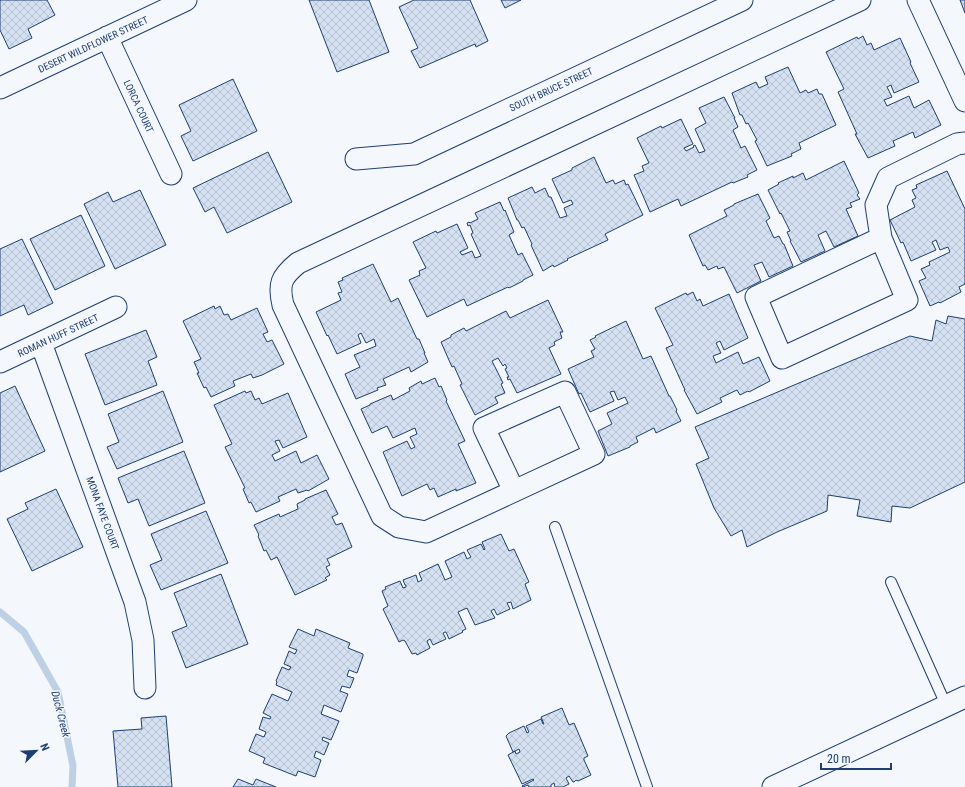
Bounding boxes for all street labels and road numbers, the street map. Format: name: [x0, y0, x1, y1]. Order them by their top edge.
street label: DESERT WILDFLOWER STREET: [36, 14, 150, 75]
street label: SOUTH BRUCE STREET: [508, 65, 595, 114]
street label: LORCA COURT: [122, 78, 156, 134]
street label: ROMAN HUFF STREET: [16, 312, 100, 359]
street label: MONA FAYE COURT: [84, 475, 121, 551]

